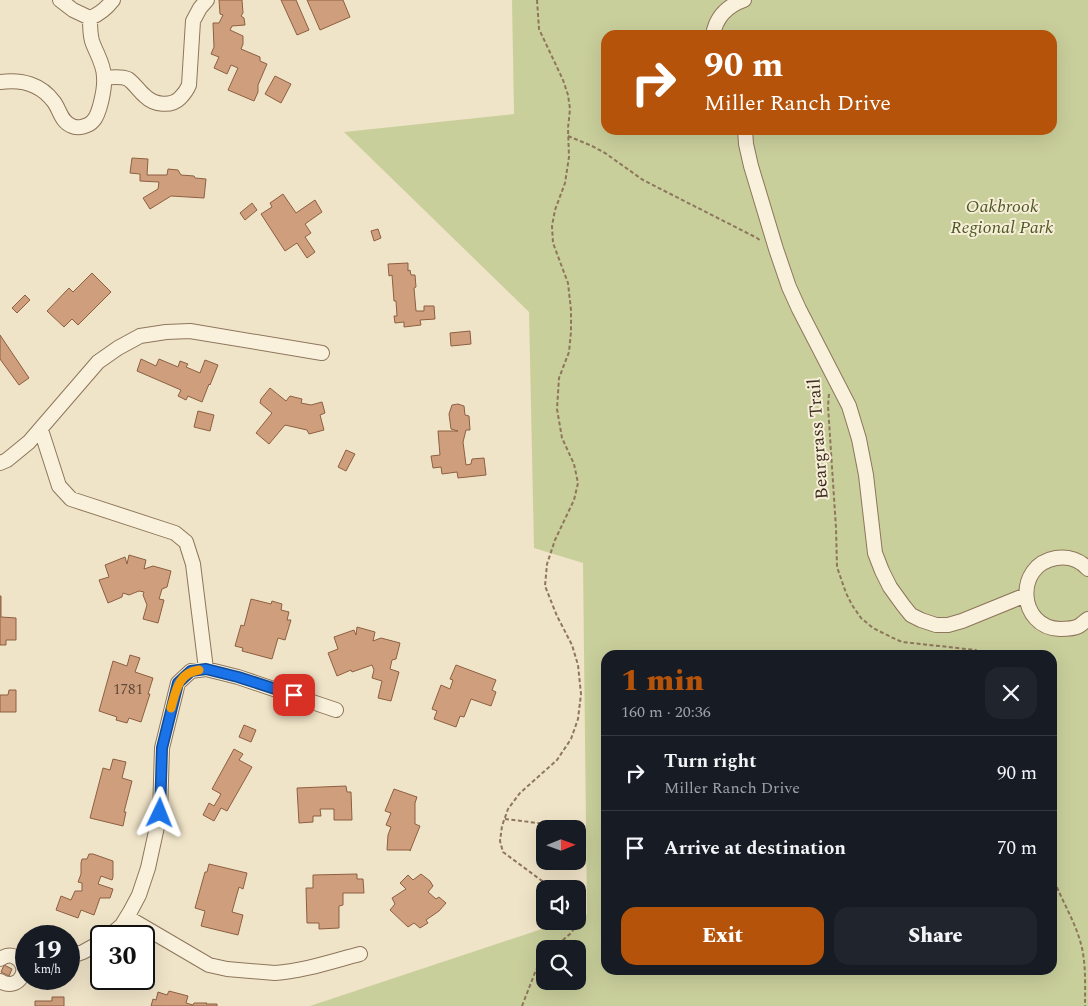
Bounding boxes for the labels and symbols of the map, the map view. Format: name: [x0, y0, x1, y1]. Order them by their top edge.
park label: Oakbrook Regional Park: [951, 193, 1054, 241]
street label: Beargrass Trail: [800, 378, 836, 500]
pin: [273, 674, 315, 716]
house number: 1781: [113, 678, 143, 701]
position arrow: [133, 786, 185, 838]
north arrow: [536, 820, 586, 870]
speed limit sign: 30: [90, 925, 155, 990]

